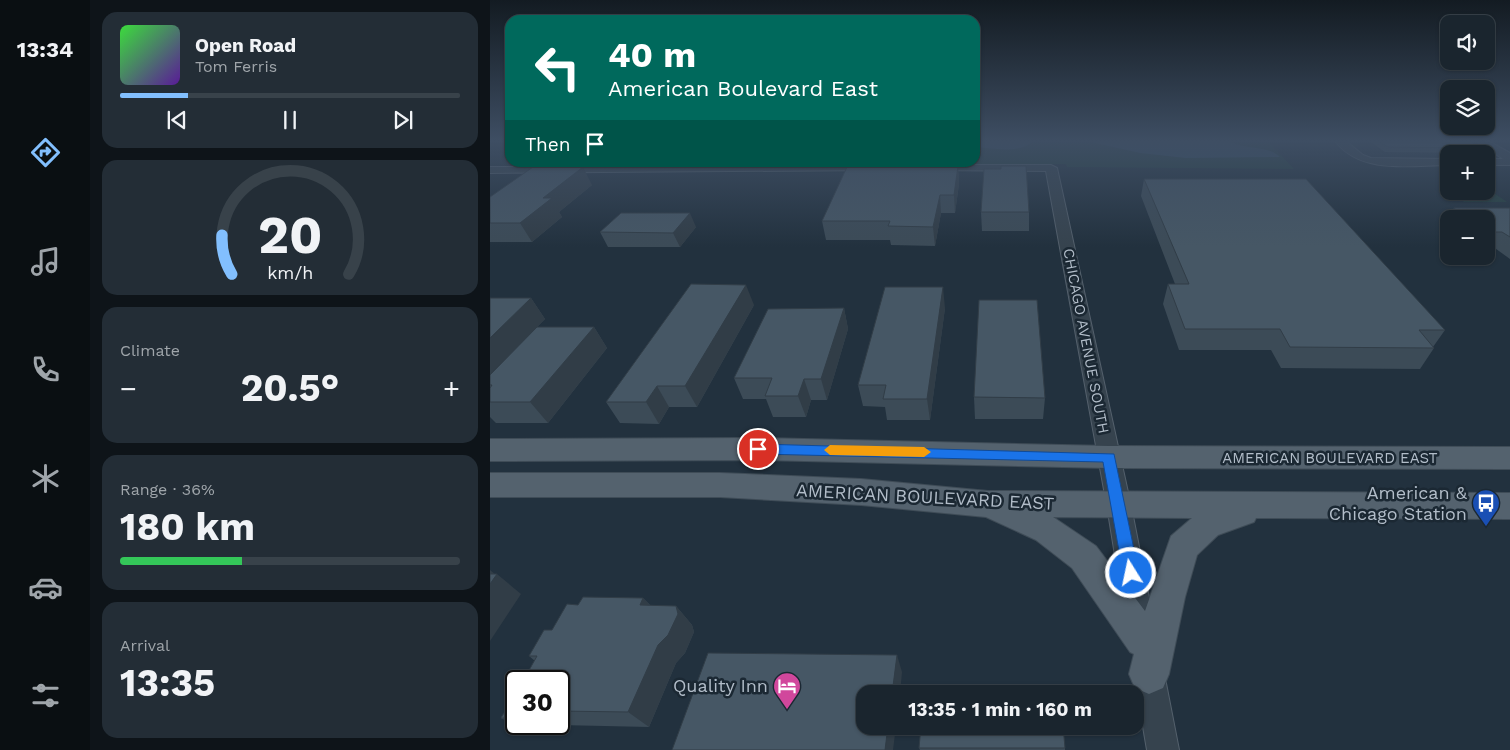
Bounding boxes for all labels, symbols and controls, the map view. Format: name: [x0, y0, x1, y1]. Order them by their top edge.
map controls: [1440, 15, 1495, 265]
button: sound: [1440, 15, 1495, 70]
text: Open Road: [195, 34, 296, 57]
text: 40 m: [608, 34, 696, 76]
icon: left: [525, 35, 590, 100]
text: 13:34: [17, 37, 73, 62]
text: Tom Ferris: [195, 57, 277, 76]
text: American Boulevard East: [608, 76, 878, 101]
button: layers: [1440, 80, 1495, 135]
icon: previous: [163, 106, 191, 134]
icon: pause: [276, 106, 304, 134]
icon: next: [389, 106, 417, 134]
icon: arrive: [581, 130, 609, 158]
text: Then: [525, 133, 571, 156]
icon: directions: [28, 135, 63, 170]
button: +: [1440, 145, 1495, 200]
text: 20: [258, 205, 322, 266]
button: −: [1440, 210, 1495, 265]
icon: music: [28, 244, 63, 279]
street label: CHICAGO AVENUE SOUTH: [1059, 247, 1113, 435]
text: km/h: [267, 262, 313, 283]
text: Climate: [120, 341, 180, 360]
icon: phone: [28, 352, 63, 387]
text: 20.5°: [241, 366, 339, 410]
text: −: [120, 372, 137, 405]
text: +: [443, 372, 460, 405]
pin: [737, 428, 779, 470]
icon: arrive: [744, 435, 772, 463]
street label: AMERICAN BOULEVARD EAST: [1222, 449, 1438, 467]
icon: climate: [28, 461, 63, 496]
street label: AMERICAN BOULEVARD EAST: [795, 479, 1055, 514]
text: Range · 36%: [120, 480, 215, 499]
place label: American & Chicago Station: [1329, 482, 1468, 524]
bus stop icon: American & Chicago Station: [1471, 488, 1501, 527]
text: 180 km: [120, 505, 255, 549]
position arrow: [1104, 546, 1156, 598]
icon: car: [28, 570, 63, 605]
text: Arrival: [120, 636, 170, 655]
text: 13:35: [120, 661, 215, 705]
speed limit sign: 30: [505, 670, 570, 735]
hotel icon: Quality Inn: [772, 671, 802, 710]
place label: Quality Inn: [673, 675, 768, 696]
icon: filters: [28, 678, 63, 713]
text: 13:35 · 1 min · 160 m: [908, 698, 1092, 721]

